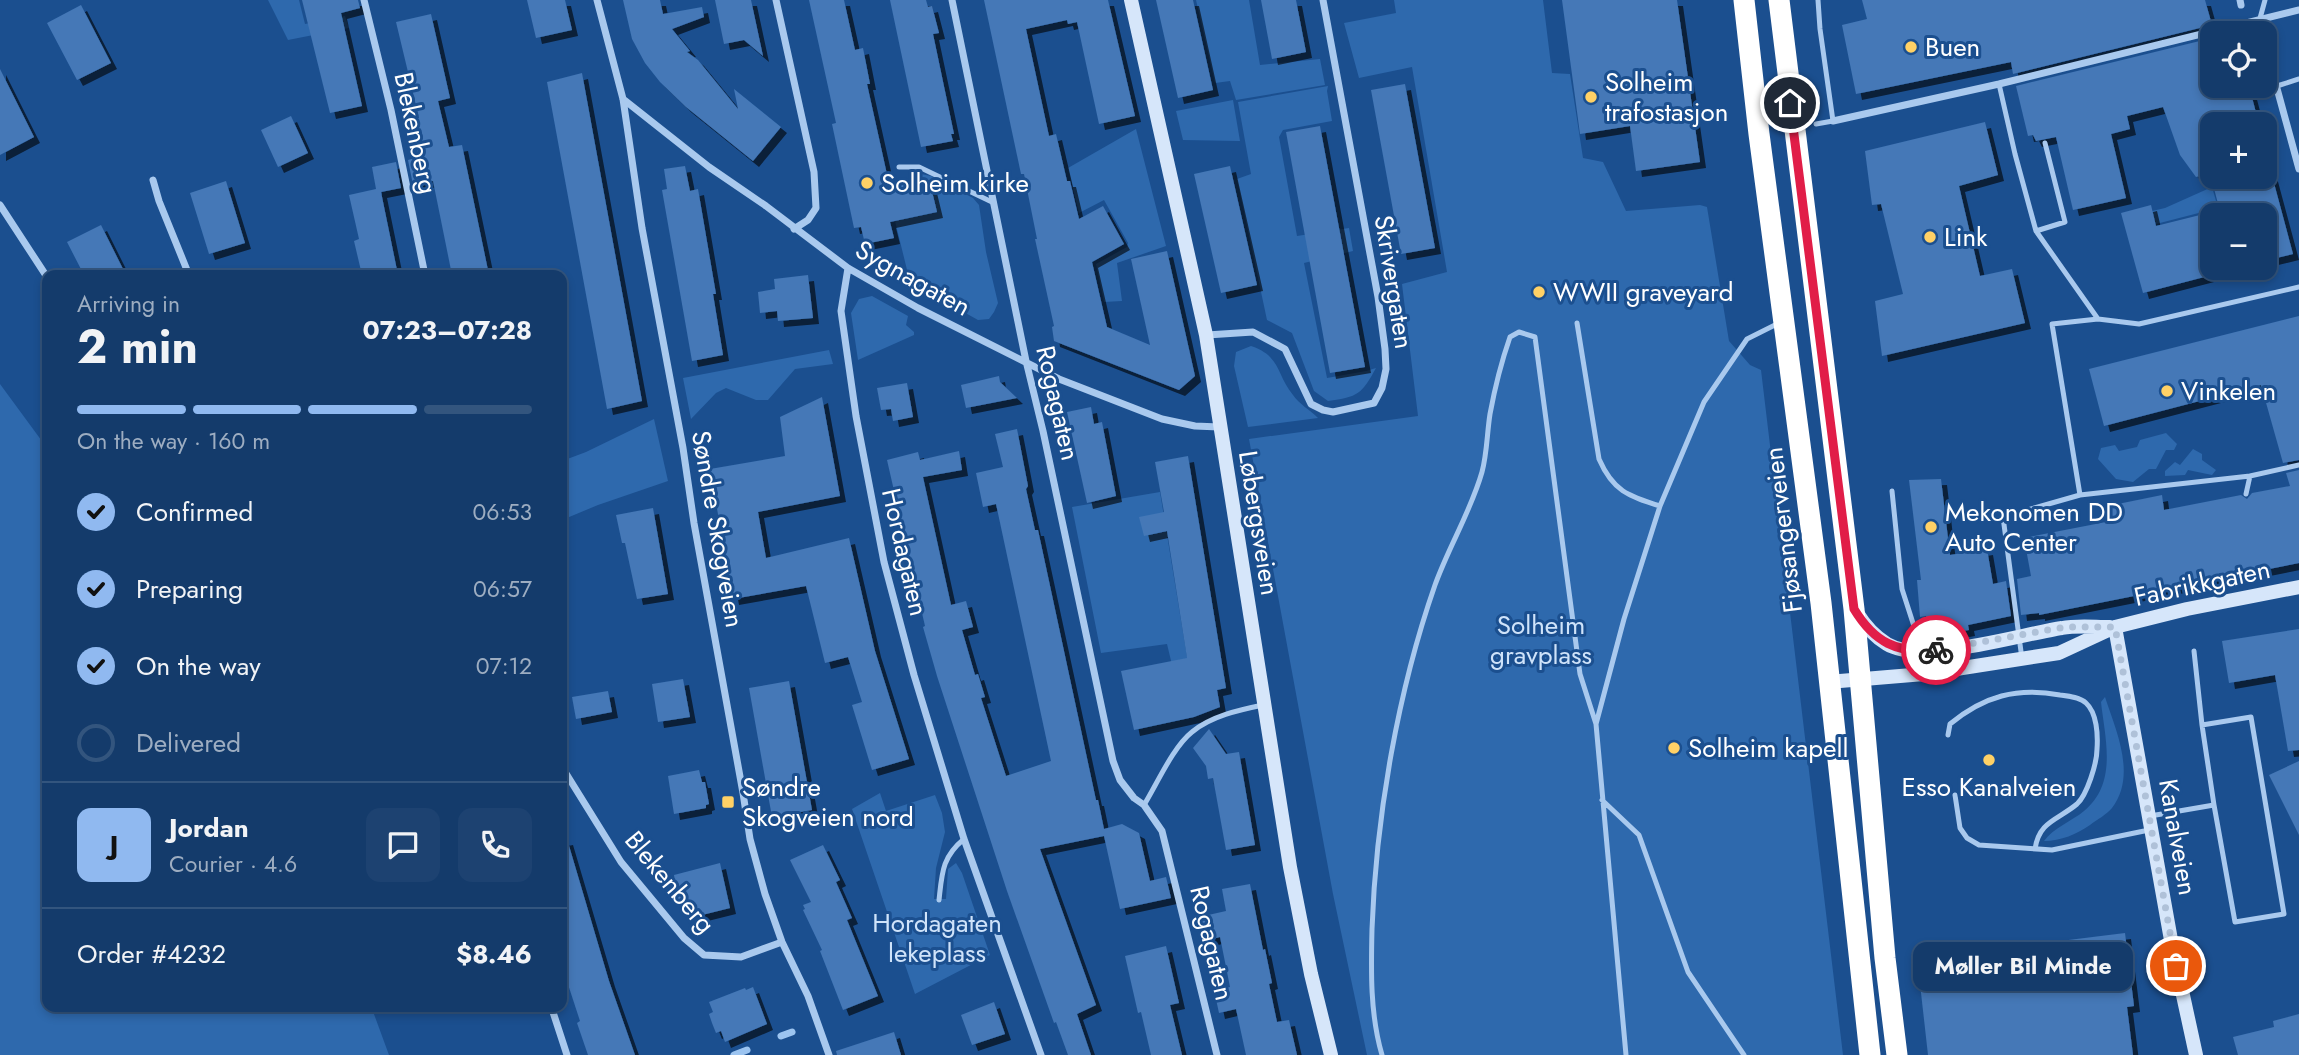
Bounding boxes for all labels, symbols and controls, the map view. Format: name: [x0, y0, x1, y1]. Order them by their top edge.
map controls: [2200, 21, 2277, 280]
button: locate: [2200, 21, 2277, 98]
place label: Buen: [1925, 28, 1980, 66]
marker: Buen: [1903, 39, 1919, 55]
place label: Solheim trafostasjon: [1605, 63, 1728, 131]
street label: Blekenberg: [385, 69, 447, 197]
pin: [1760, 73, 1820, 133]
icon: home: [1771, 84, 1809, 122]
marker: Solheim trafostasjon: [1583, 89, 1599, 105]
button: +: [2200, 112, 2277, 189]
place label: Solheim kirke: [881, 164, 1029, 202]
marker: Solheim kirke: [859, 175, 875, 191]
button: −: [2200, 203, 2277, 280]
street label: Skrivergaten: [1365, 212, 1423, 352]
place label: Link: [1944, 218, 1988, 256]
marker: Link: [1922, 229, 1938, 245]
street label: Sygnagaten: [848, 231, 978, 325]
place label: WWII graveyard: [1553, 273, 1734, 311]
marker: WWII graveyard: [1531, 284, 1547, 300]
text: Arriving in: [77, 287, 180, 321]
text: 07:23–07:28: [363, 311, 532, 349]
text: 2 min: [77, 314, 198, 380]
street label: Rogagaten: [1026, 342, 1090, 464]
place label: Vinkelen: [2181, 372, 2276, 410]
marker: Vinkelen: [2159, 383, 2175, 399]
text: On the way · 160 m: [77, 424, 270, 458]
street label: Søndre Skogveien: [682, 428, 754, 630]
street label: Fjøsangerveien: [1754, 445, 1812, 615]
street label: Løbergsveien: [1229, 448, 1289, 598]
street label: Hordagaten: [872, 485, 938, 619]
icon: check: [77, 493, 115, 531]
text: Confirmed: [136, 493, 253, 531]
place label: Mekonomen DD Auto Center: [1945, 493, 2123, 561]
text: 06:53: [473, 495, 532, 529]
marker: Mekonomen DD Auto Center: [1923, 519, 1939, 535]
street label: Fabrikkgaten: [2130, 550, 2274, 616]
icon: check: [77, 570, 115, 608]
text: Preparing: [136, 570, 243, 608]
text: 06:57: [473, 572, 532, 606]
park label: Solheim gravplass: [1490, 606, 1592, 674]
courier: [1901, 615, 1971, 685]
icon: bike: [1917, 631, 1955, 669]
icon: check: [77, 647, 115, 685]
text: On the way: [136, 647, 261, 685]
text: 07:12: [476, 649, 532, 683]
text: Delivered: [136, 724, 241, 762]
place label: Solheim kapell: [1688, 729, 1848, 767]
marker: Solheim kapell: [1666, 740, 1682, 756]
marker: Esso Kanalveien: [1981, 752, 1997, 768]
place label: Søndre Skogveien nord: [742, 768, 914, 836]
place label: Esso Kanalveien: [1902, 768, 2076, 806]
street label: Kanalveien: [2149, 776, 2207, 898]
marker: Søndre Skogveien nord: [720, 794, 736, 810]
button: chat: [366, 808, 440, 882]
button: phone: [458, 808, 532, 882]
text: Jordan: [169, 809, 249, 847]
street label: Blekenberg: [616, 822, 724, 942]
text: J: [110, 826, 118, 864]
text: Courier · 4.6: [169, 847, 297, 881]
street label: Rogagaten: [1180, 882, 1244, 1004]
park label: Hordagaten lekeplass: [872, 904, 1002, 972]
text: Order #4232: [77, 935, 226, 973]
text: $8.46: [456, 935, 532, 973]
pin: [2146, 936, 2206, 996]
callout: Møller Bil Minde: [1913, 942, 2134, 990]
icon: bag: [2157, 947, 2195, 985]
text: Møller Bil Minde: [1934, 949, 2112, 983]

